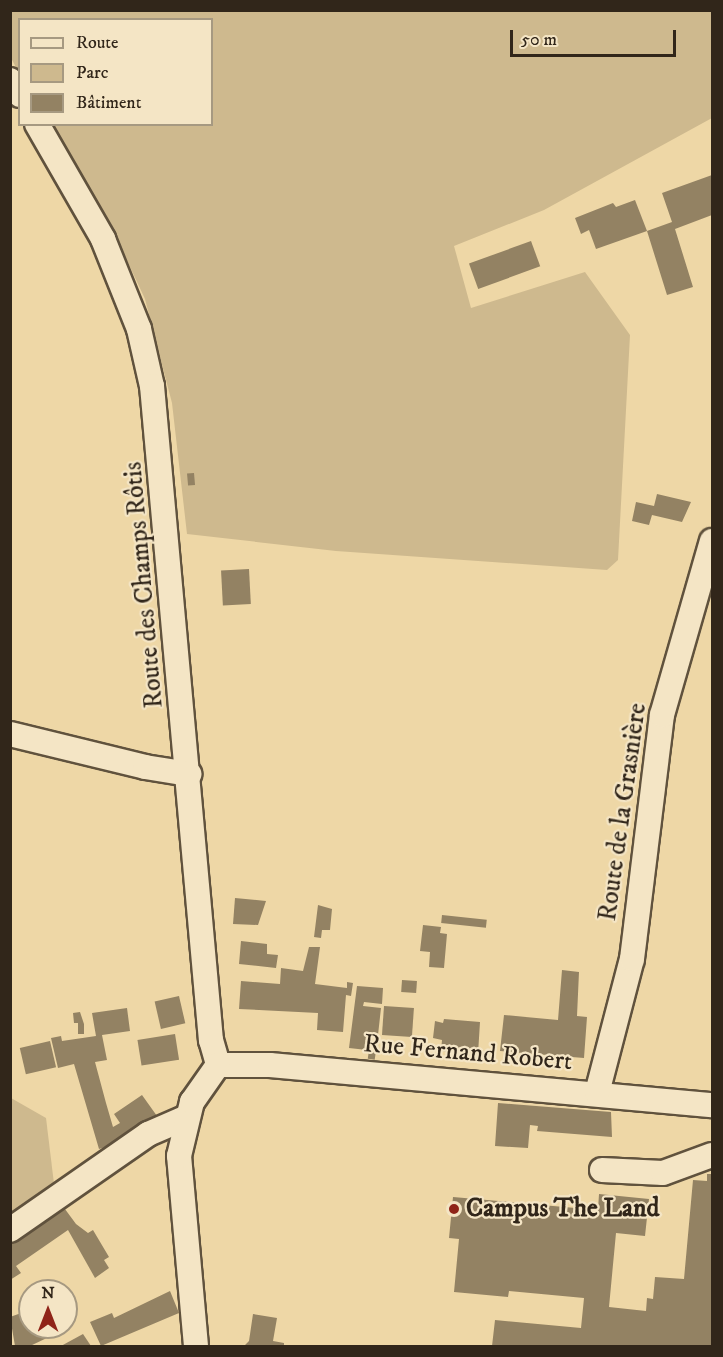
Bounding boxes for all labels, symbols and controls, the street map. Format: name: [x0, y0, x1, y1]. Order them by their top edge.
legend: [18, 18, 213, 126]
scale bar: [513, 18, 680, 56]
text: 50 m: [521, 29, 557, 51]
text: Route: [76, 32, 119, 54]
text: Parc: [76, 62, 108, 84]
text: Bâtiment: [76, 92, 141, 114]
street label: Route des Champs Rôtis: [118, 460, 170, 710]
street label: Route de la Grasnière: [592, 701, 654, 923]
street label: Rue Fernand Robert: [362, 1028, 574, 1078]
place label: Campus The Land: [466, 1193, 660, 1225]
marker: Campus The Land: [447, 1202, 461, 1216]
north arrow: [18, 1279, 78, 1339]
text: N: [41, 1283, 55, 1303]

